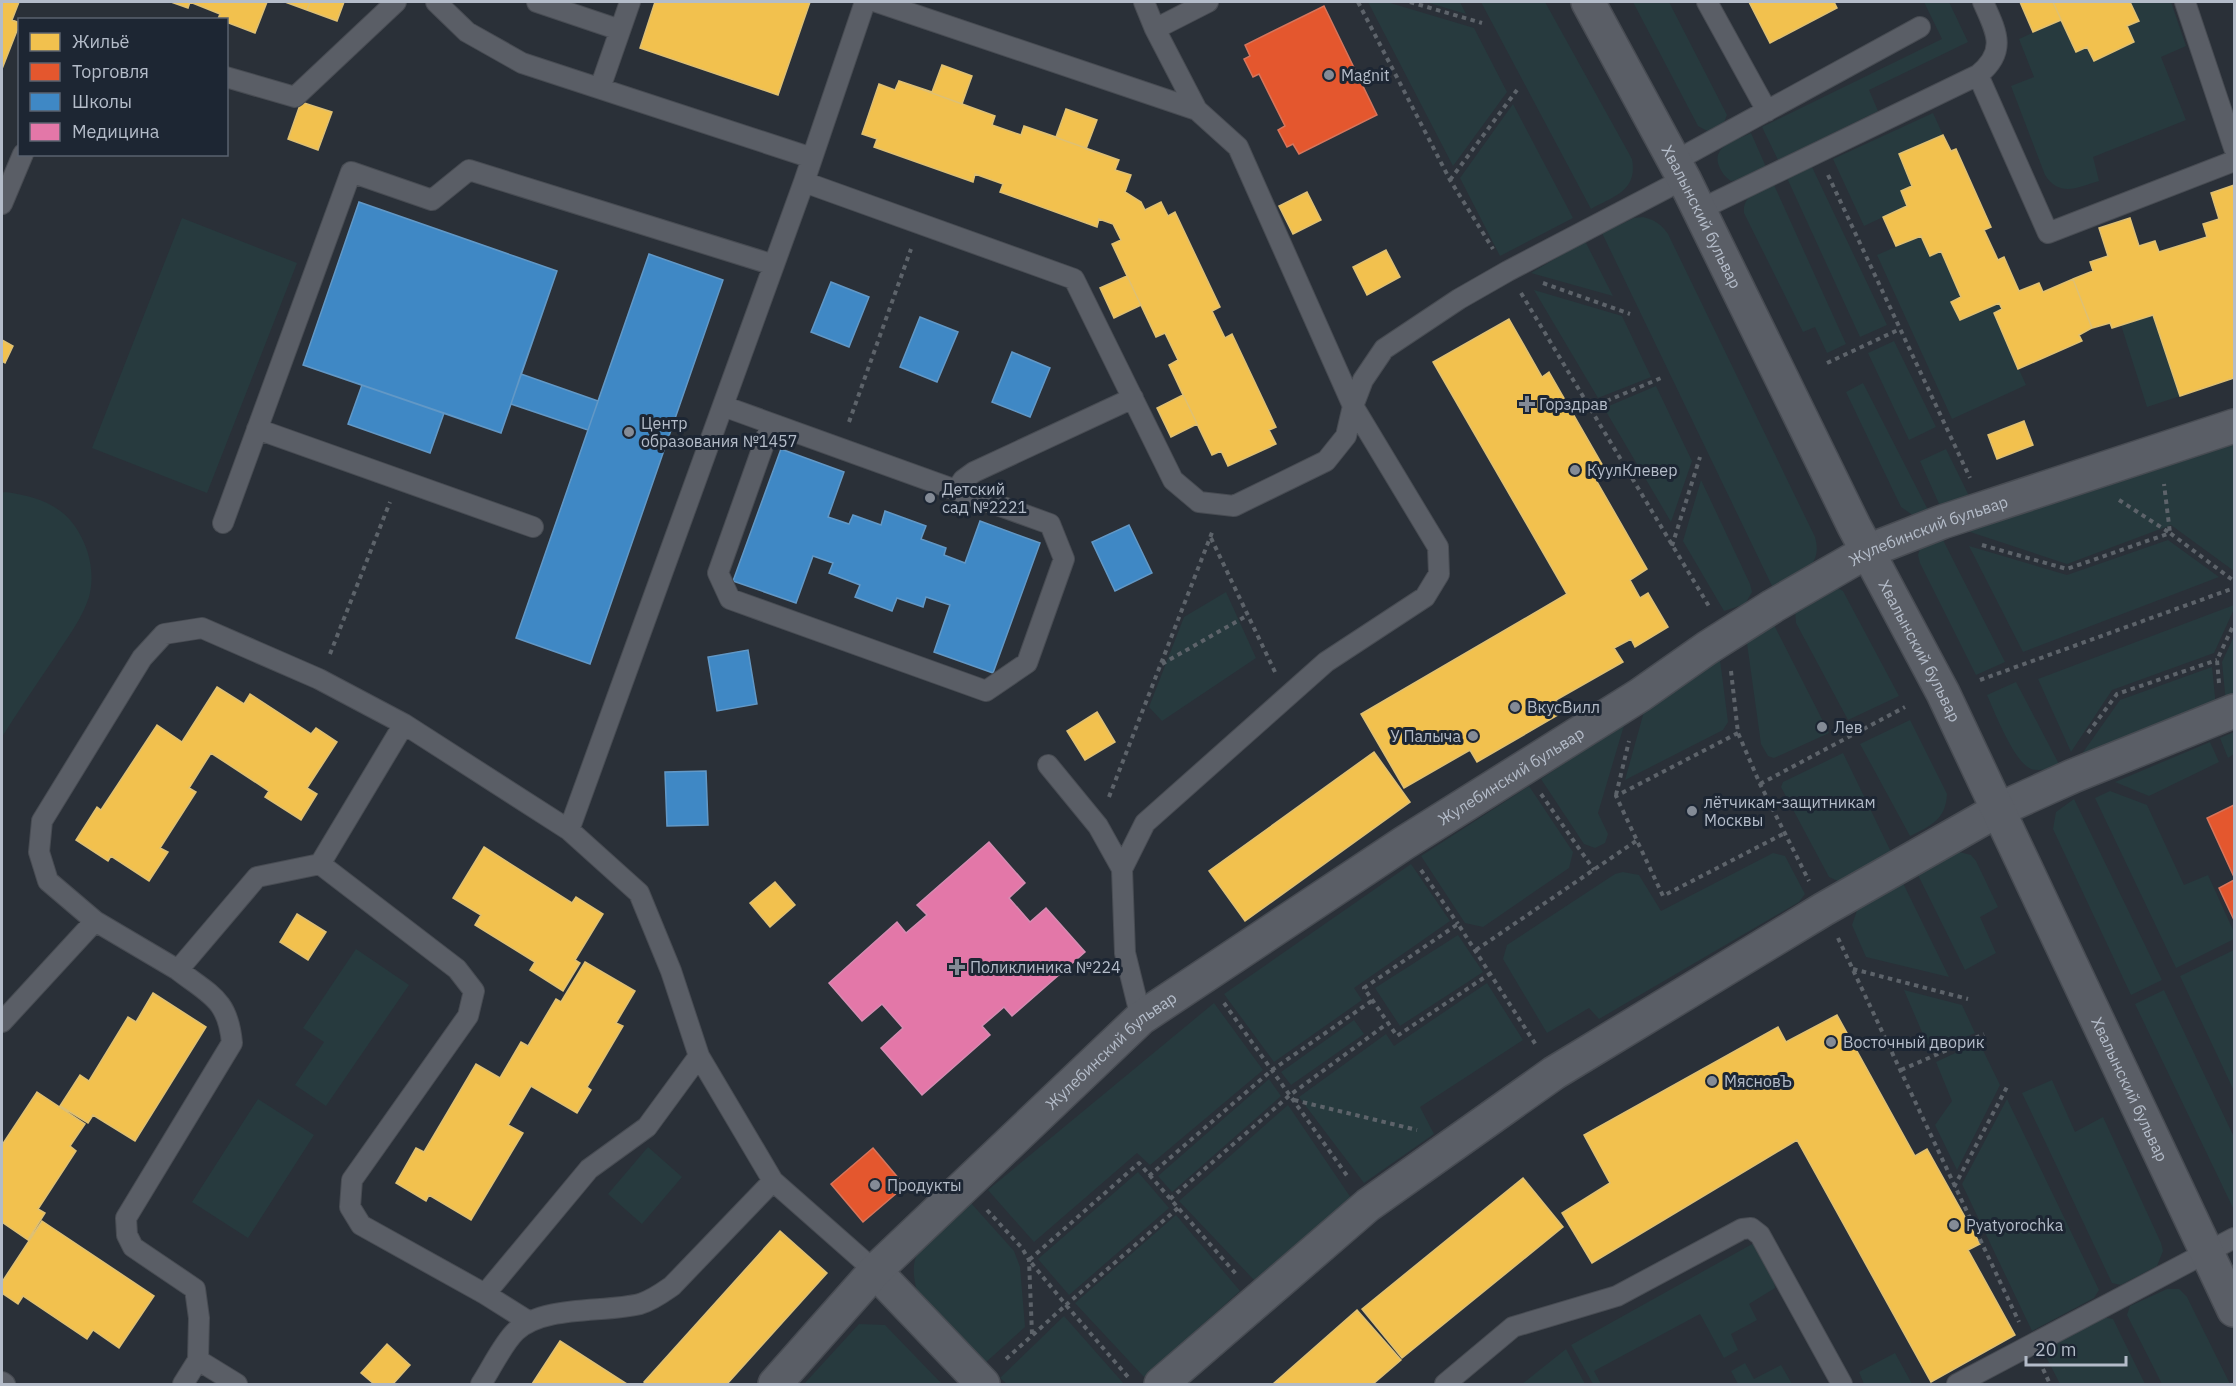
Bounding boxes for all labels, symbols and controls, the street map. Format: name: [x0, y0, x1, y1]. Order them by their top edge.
legend: [18, 18, 228, 156]
text: Жильё: [72, 30, 130, 53]
text: Торговля: [72, 60, 149, 83]
place label: Magnit: [1341, 65, 1390, 85]
marker: Magnit: [1322, 68, 1336, 82]
text: Школы: [72, 90, 132, 113]
text: Медицина: [72, 120, 160, 143]
street label: Хвалынский бульвар: [1657, 142, 1746, 292]
place label: Горздрав: [1539, 394, 1608, 414]
marker: Горздрав: [1520, 397, 1534, 411]
place label: Центр образования №1457: [641, 413, 797, 451]
marker: Центр образования №1457: [622, 425, 636, 439]
place label: КуулКлевер: [1587, 460, 1677, 480]
marker: КуулКлевер: [1568, 463, 1582, 477]
place label: Детский сад №2221: [942, 479, 1027, 517]
marker: Детский сад №2221: [923, 491, 937, 505]
street label: Жулебинский бульвар: [1845, 491, 2010, 570]
street label: Хвалынский бульвар: [1875, 576, 1965, 725]
place label: ВкусВилл: [1527, 697, 1600, 717]
marker: ВкусВилл: [1508, 700, 1522, 714]
place label: Лев: [1834, 717, 1863, 737]
marker: Лев: [1815, 720, 1829, 734]
street label: Жулебинский бульвар: [1434, 723, 1588, 829]
place label: У Палыча: [1390, 726, 1461, 746]
marker: У Палыча: [1466, 729, 1480, 743]
place label: лётчикам-защитникам Москвы: [1704, 792, 1876, 830]
marker: лётчикам-защитникам Москвы: [1685, 804, 1699, 818]
place label: Поликлиника №224: [970, 957, 1121, 977]
marker: Поликлиника №224: [948, 958, 966, 976]
street label: Жулебинский бульвар: [1041, 987, 1180, 1114]
street label: Хвалынский бульвар: [2087, 1014, 2173, 1165]
place label: Восточный дворик: [1843, 1032, 1985, 1052]
marker: Восточный дворик: [1824, 1035, 1838, 1049]
place label: МясновЪ: [1724, 1071, 1792, 1091]
marker: МясновЪ: [1705, 1074, 1719, 1088]
place label: Продукты: [887, 1175, 962, 1195]
marker: Продукты: [868, 1178, 882, 1192]
place label: Pyatyorochka: [1966, 1215, 2064, 1235]
marker: Pyatyorochka: [1947, 1218, 1961, 1232]
scale bar: [2026, 1329, 2126, 1367]
text: 20 m: [2035, 1338, 2077, 1361]

